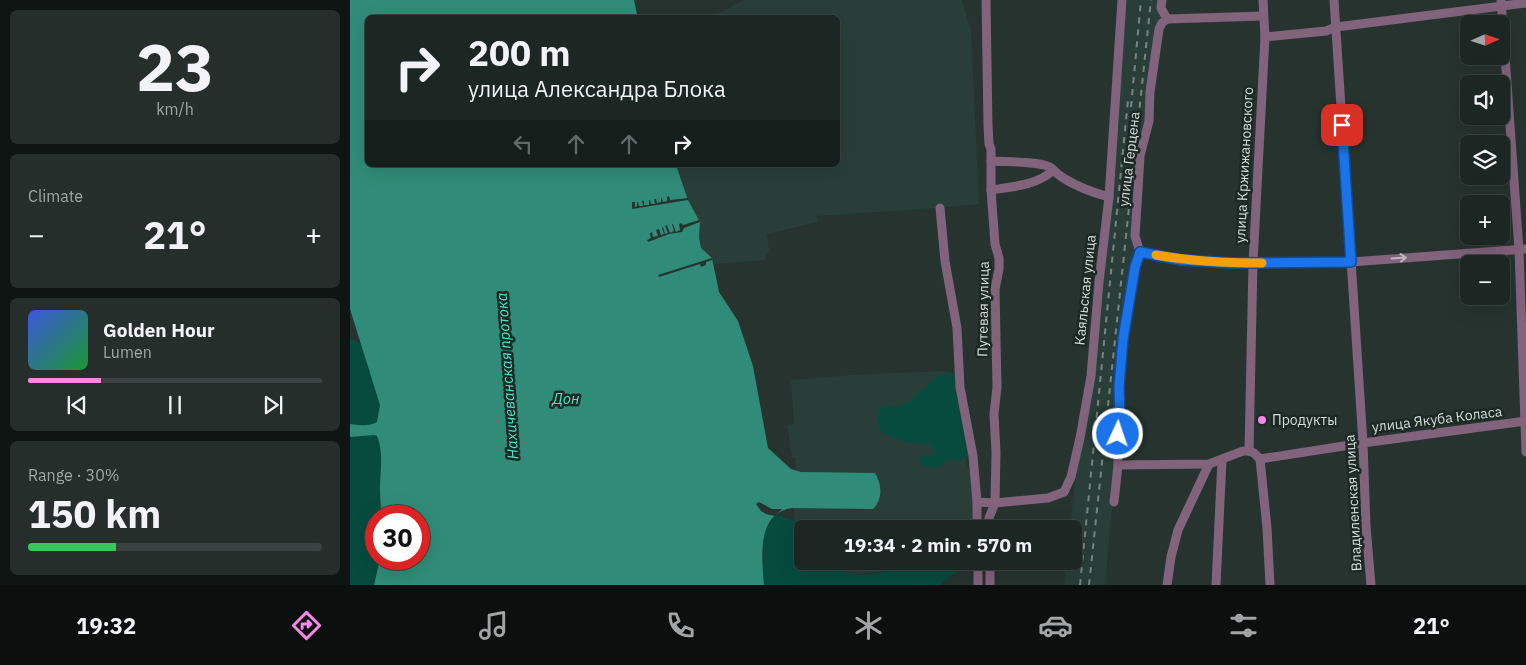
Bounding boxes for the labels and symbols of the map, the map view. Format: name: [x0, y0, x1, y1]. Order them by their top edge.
north arrow: [1460, 15, 1510, 65]
street label: улица Кржижановского: [1231, 86, 1257, 244]
pin: [1321, 104, 1363, 146]
street label: улица Герцена: [1114, 110, 1144, 207]
street label: Каяльская улица: [1070, 233, 1100, 346]
one-way arrow: [1391, 254, 1407, 263]
street label: Путевая улица: [973, 260, 993, 357]
water label: Нахичеванская протока: [492, 292, 522, 460]
water label: Дон: [551, 389, 579, 408]
street label: улица Якуба Коласа: [1371, 402, 1504, 436]
position arrow: [1091, 407, 1143, 459]
place label: Продукты: [1272, 411, 1337, 429]
marker: Продукты: [1256, 414, 1268, 426]
street label: Владиленская улица: [1340, 434, 1366, 572]
speed limit sign: 30: [365, 505, 430, 570]

